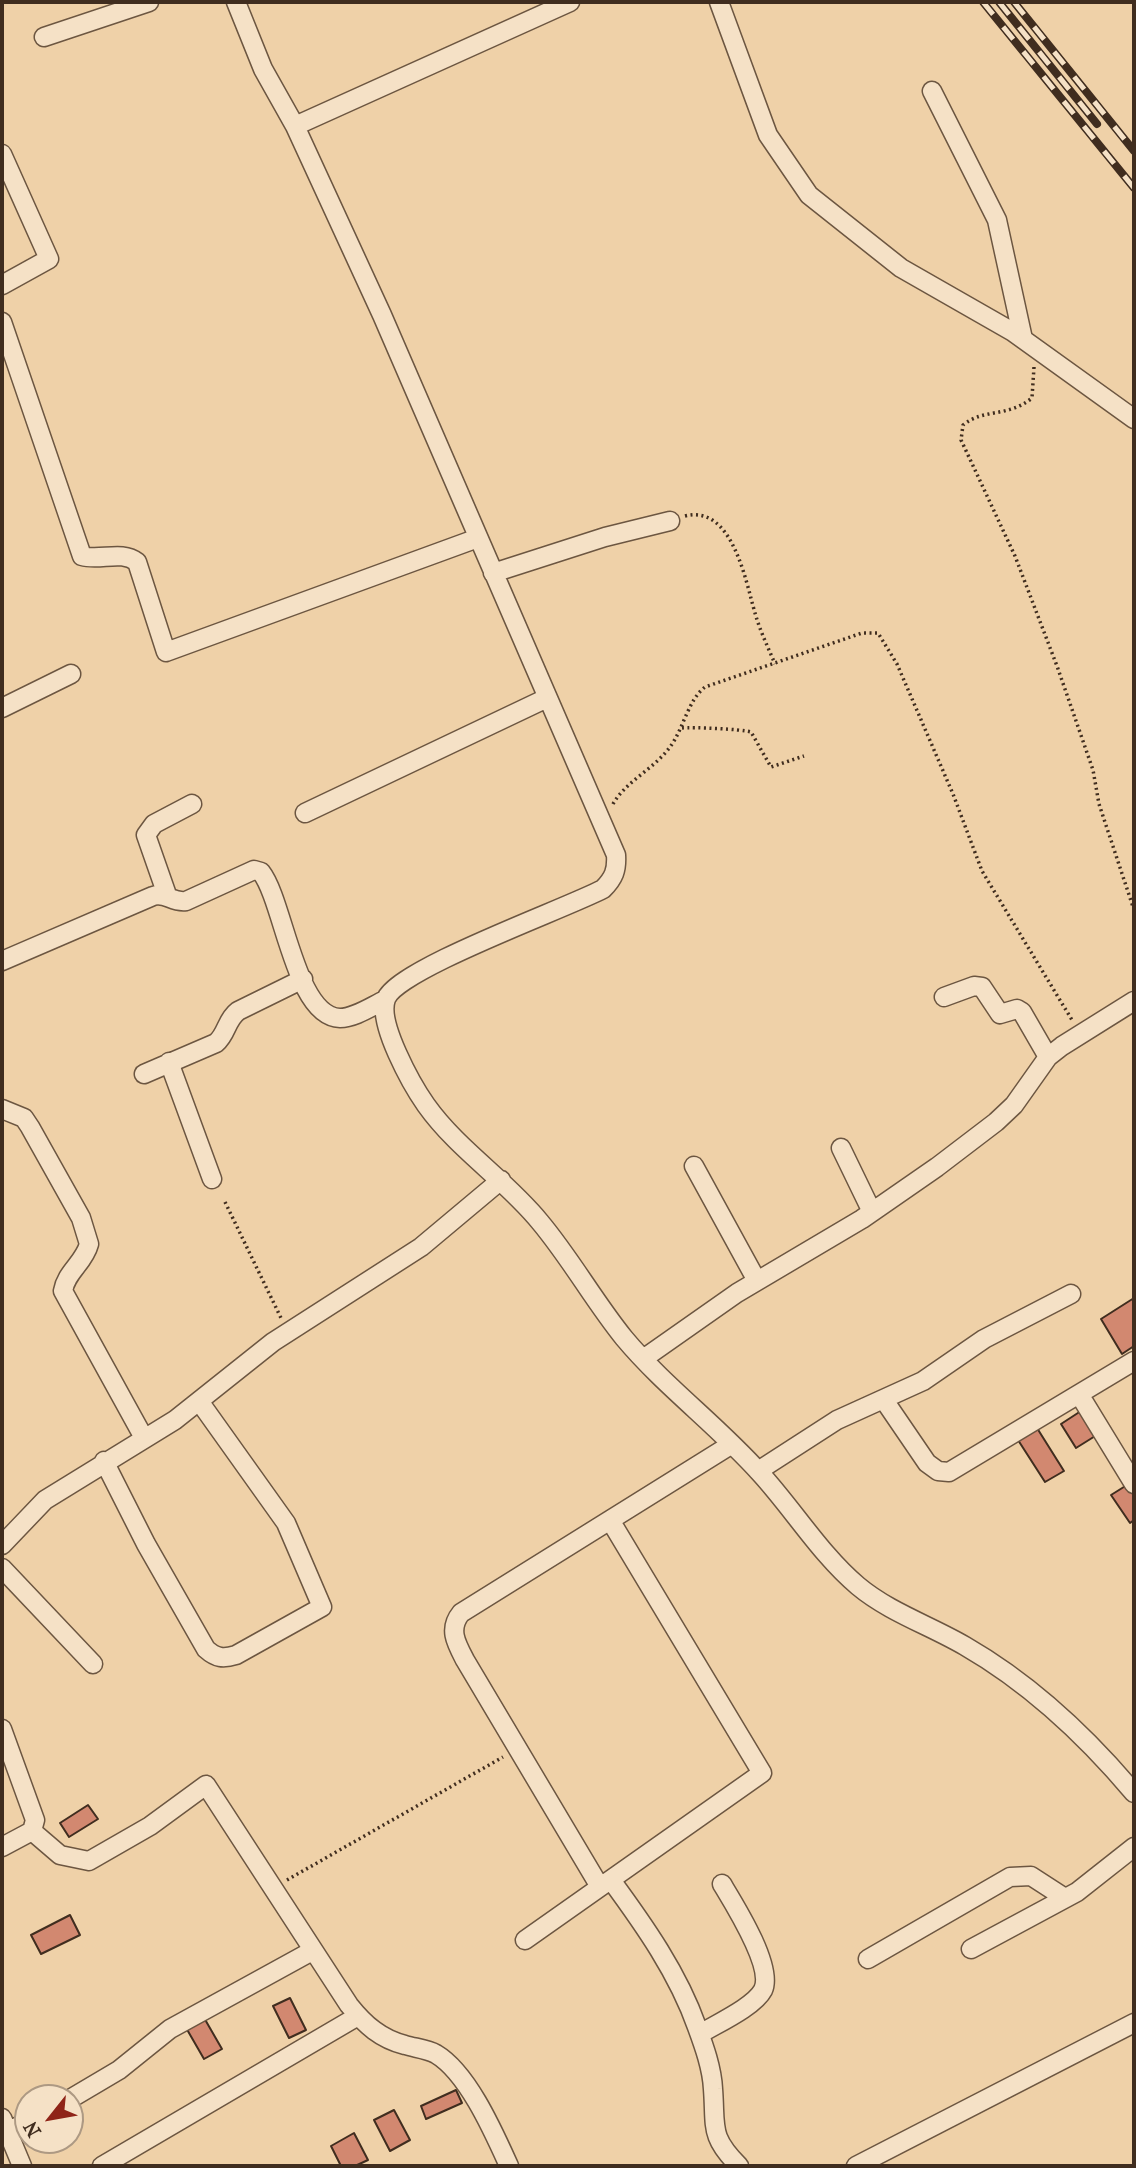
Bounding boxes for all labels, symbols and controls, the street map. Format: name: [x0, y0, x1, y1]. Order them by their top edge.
north arrow: [14, 2084, 84, 2154]
text: N: [20, 2117, 46, 2141]

